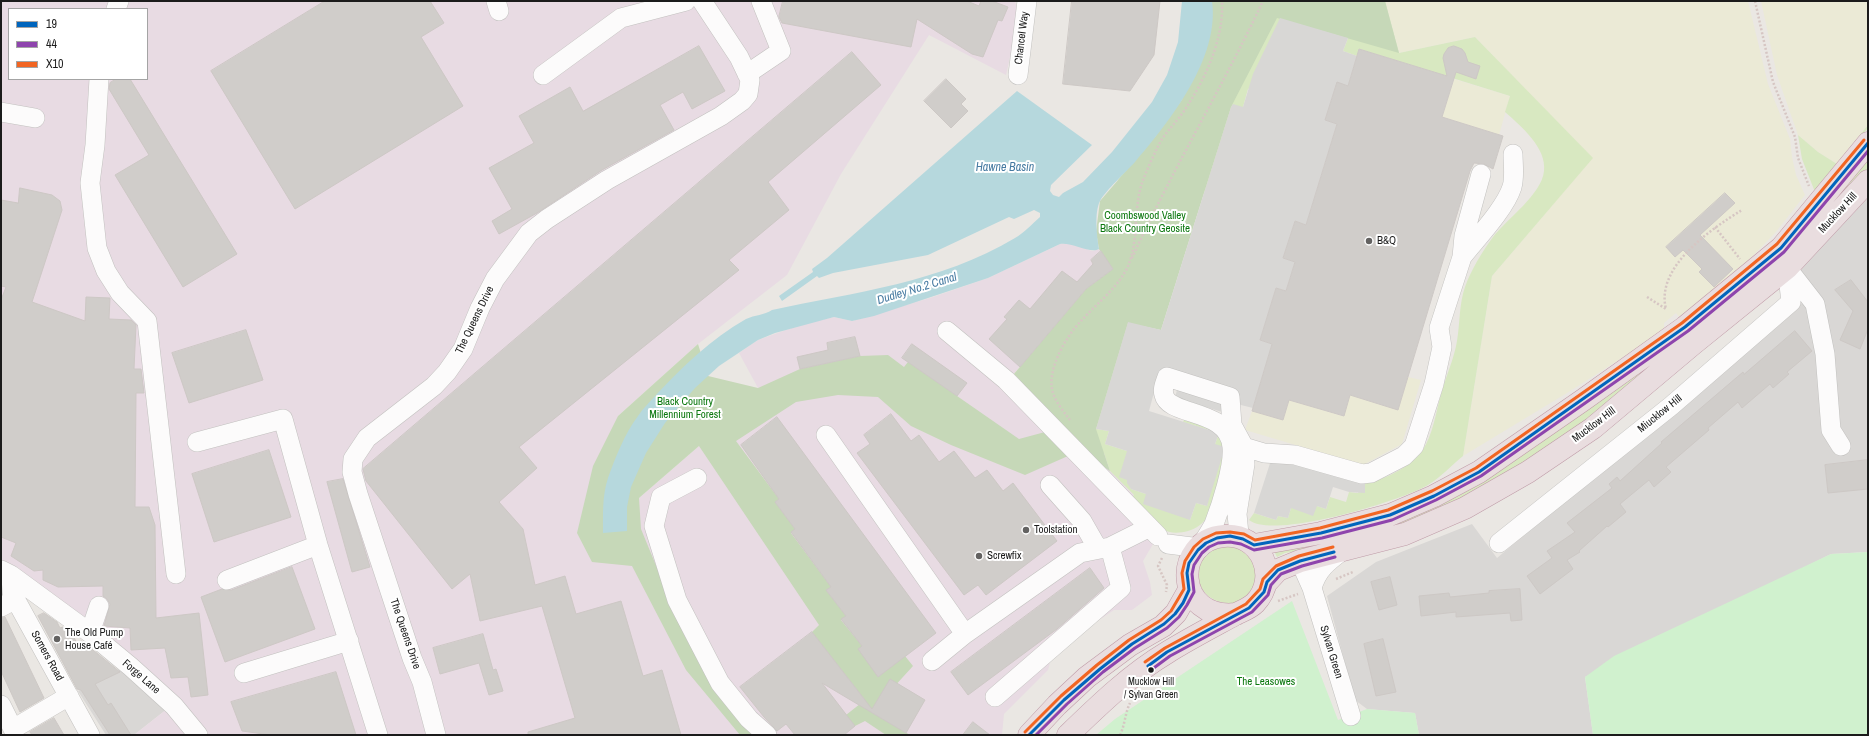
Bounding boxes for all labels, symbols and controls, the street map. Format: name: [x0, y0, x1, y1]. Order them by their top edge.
legend: [8, 8, 148, 80]
street label: Chancel Way: [1012, 11, 1032, 65]
text: 19: [46, 16, 57, 32]
text: 44: [46, 36, 57, 52]
text: X10: [46, 56, 64, 72]
water label: Hawne Basin: [976, 161, 1034, 175]
street label: Mucklow Hill: [1816, 190, 1860, 236]
park label: Coombswood Valley Black Country Geosite: [1100, 209, 1190, 235]
place label: B&Q: [1377, 234, 1396, 248]
marker: B&Q: [1364, 236, 1374, 246]
water label: Dudley No.2 Canal: [875, 270, 959, 308]
street label: The Queens Drive: [453, 284, 497, 356]
street label: Miucklow Hill: [1635, 392, 1685, 436]
park label: Black Country Millennium Forest: [649, 395, 721, 421]
street label: Mucklow Hill: [1570, 404, 1618, 446]
place label: Toolstation: [1034, 523, 1078, 537]
marker: Toolstation: [1021, 525, 1031, 535]
place label: Screwfix: [987, 549, 1022, 563]
marker: Screwfix: [974, 551, 984, 561]
street label: The Queens Drive: [387, 597, 423, 671]
street label: Sylvan Green: [1317, 624, 1345, 680]
place label: The Old Pump House Café: [65, 626, 123, 652]
street label: Somers Road: [28, 629, 66, 683]
marker: The Old Pump House Café: [52, 634, 62, 644]
street label: Forge Lane: [119, 657, 163, 697]
marker: Mucklow Hill / Sylvan Green: [1146, 665, 1156, 675]
park label: The Leasowes: [1237, 675, 1295, 689]
place label: Mucklow Hill / Sylvan Green: [1124, 676, 1178, 700]

